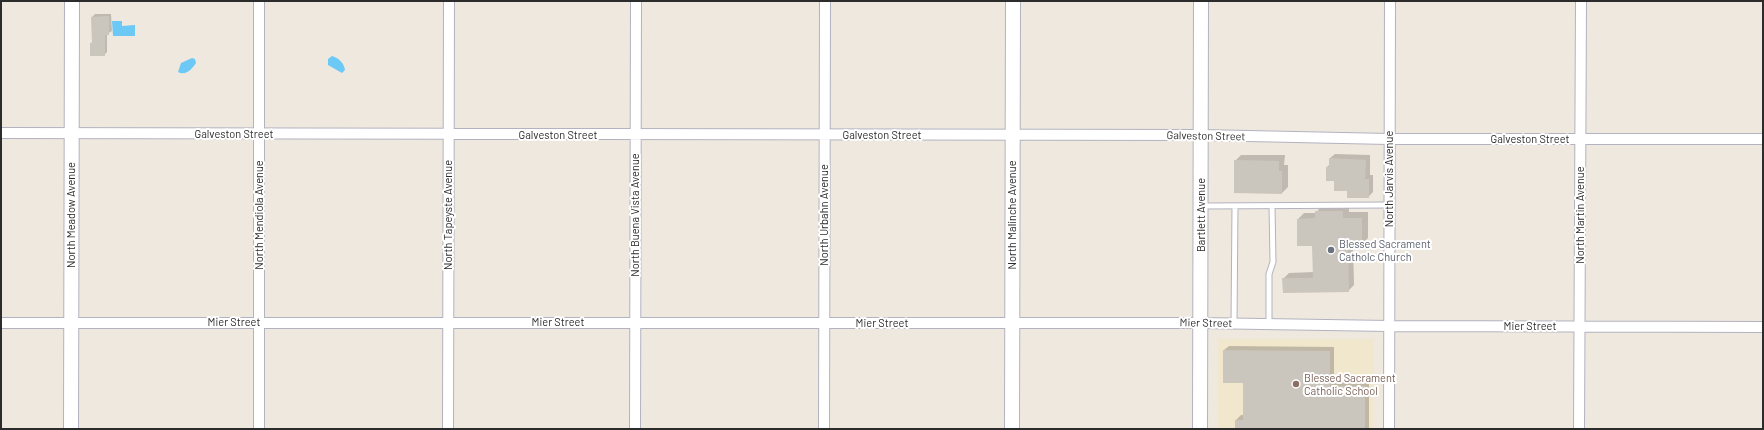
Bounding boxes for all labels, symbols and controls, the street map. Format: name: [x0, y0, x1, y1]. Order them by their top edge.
street label: Galveston Street: [195, 127, 273, 141]
street label: Galveston Street: [519, 128, 597, 142]
street label: Galveston Street: [843, 128, 921, 142]
street label: Galveston Street: [1166, 129, 1246, 143]
street label: North Jarvis Avenue: [1382, 131, 1396, 227]
street label: Galveston Street: [1491, 132, 1569, 146]
street label: North Buena Vista Avenue: [628, 153, 642, 277]
street label: North Mendiola Avenue: [252, 160, 266, 270]
street label: North Tapeyste Avenue: [441, 160, 455, 270]
street label: North Malinche Avenue: [1005, 161, 1019, 269]
street label: North Meadow Avenue: [64, 162, 78, 268]
street label: North Urbahn Avenue: [817, 164, 831, 266]
street label: North Martin Avenue: [1573, 166, 1587, 264]
street label: Bartlett Avenue: [1194, 178, 1208, 252]
place label: Blessed Sacrament Catholc Church: [1339, 237, 1431, 263]
marker: Blessed Sacrament Catholc Church: [1326, 245, 1336, 255]
street label: Mier Street: [208, 315, 260, 329]
street label: Mier Street: [532, 315, 584, 329]
street label: Mier Street: [856, 316, 908, 330]
street label: Mier Street: [1180, 316, 1232, 330]
street label: Mier Street: [1504, 319, 1556, 333]
place label: Blessed Sacrament Catholic School: [1304, 371, 1396, 397]
marker: Blessed Sacrament Catholic School: [1291, 379, 1301, 389]

